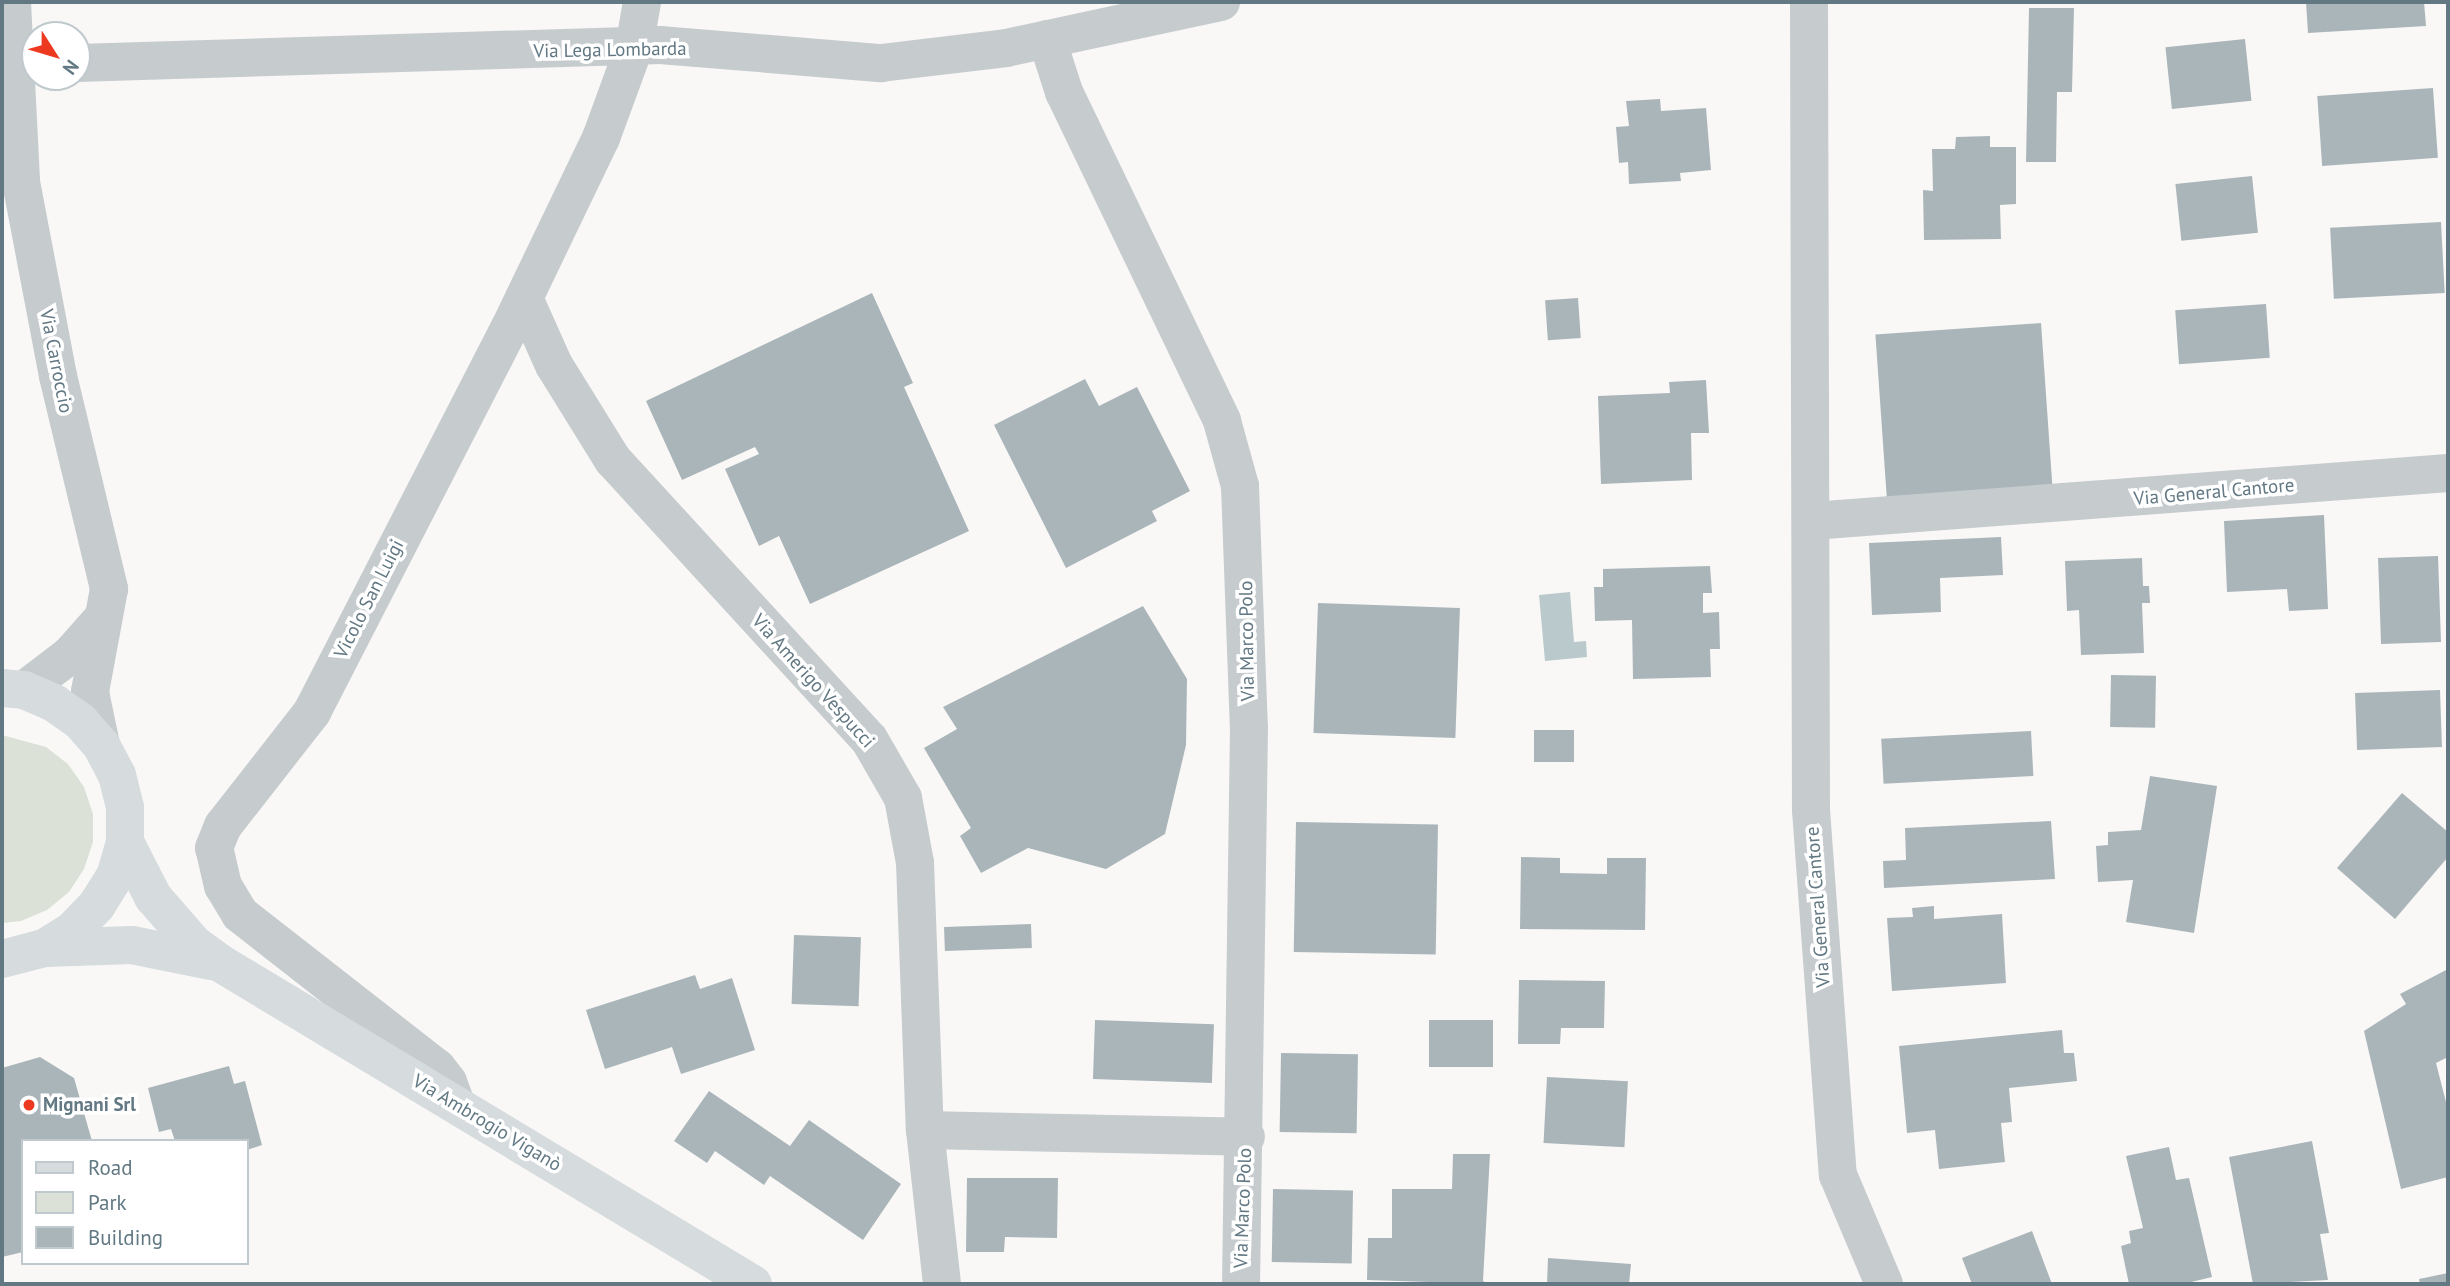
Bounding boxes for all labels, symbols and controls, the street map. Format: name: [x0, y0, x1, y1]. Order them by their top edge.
north arrow: [21, 21, 91, 91]
street label: Via Lega Lombarda: [533, 37, 687, 63]
text: N: [58, 55, 85, 80]
street label: Via Carroccio: [35, 307, 77, 415]
street label: Via General Cantore: [2133, 474, 2295, 510]
street label: Vicolo San Luigi: [329, 536, 409, 662]
street label: Via Marco Polo: [1235, 581, 1259, 701]
street label: Via Amerigo Vespucci: [747, 609, 879, 753]
street label: Via General Cantore: [1801, 826, 1835, 988]
street label: Via Ambrogio Viganò: [408, 1069, 566, 1177]
place label: Mignani Srl: [43, 1094, 136, 1116]
marker: Mignani Srl: [21, 1097, 37, 1113]
legend: [21, 1139, 248, 1265]
street label: Via Marco Polo: [1230, 1147, 1256, 1269]
text: Road: [88, 1154, 132, 1181]
text: Park: [88, 1189, 127, 1216]
text: Building: [88, 1224, 163, 1251]

